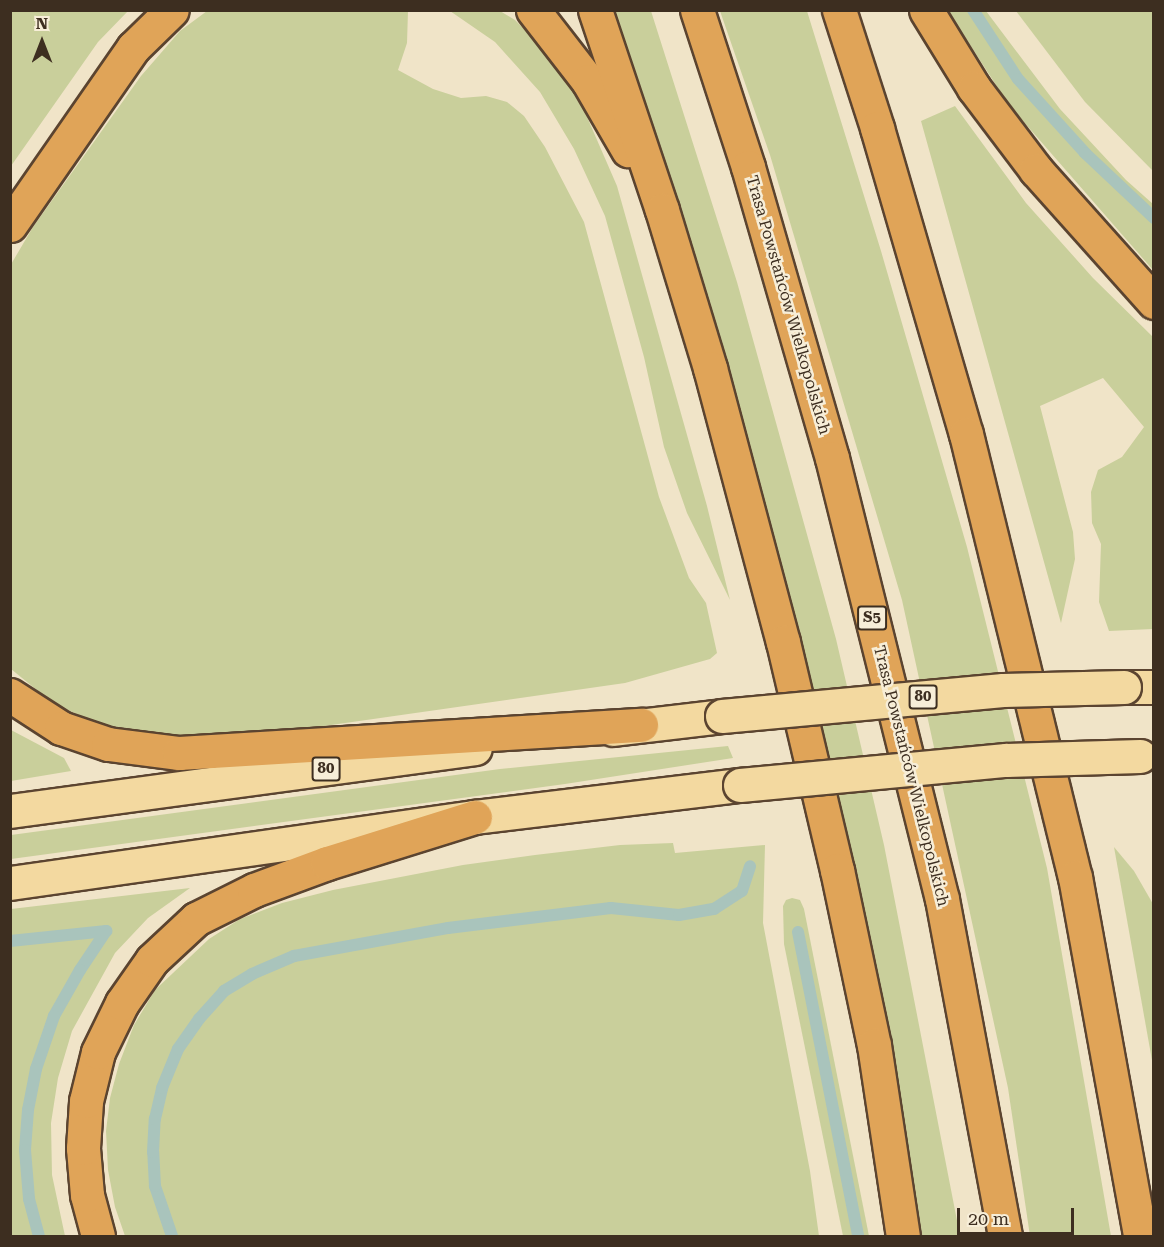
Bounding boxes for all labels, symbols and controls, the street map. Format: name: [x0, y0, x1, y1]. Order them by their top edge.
north arrow: [12, 12, 72, 72]
text: N: [36, 14, 48, 33]
street label: Trasa Powstańców Wielkopolskich: [742, 173, 834, 437]
road number: S5: [857, 606, 887, 630]
street label: Trasa Powstańców Wielkopolskich: [869, 643, 953, 909]
road number: 80: [908, 685, 938, 709]
road number: 80: [311, 757, 341, 781]
scale bar: [960, 1196, 1077, 1234]
text: 20 m: [968, 1208, 1009, 1229]

